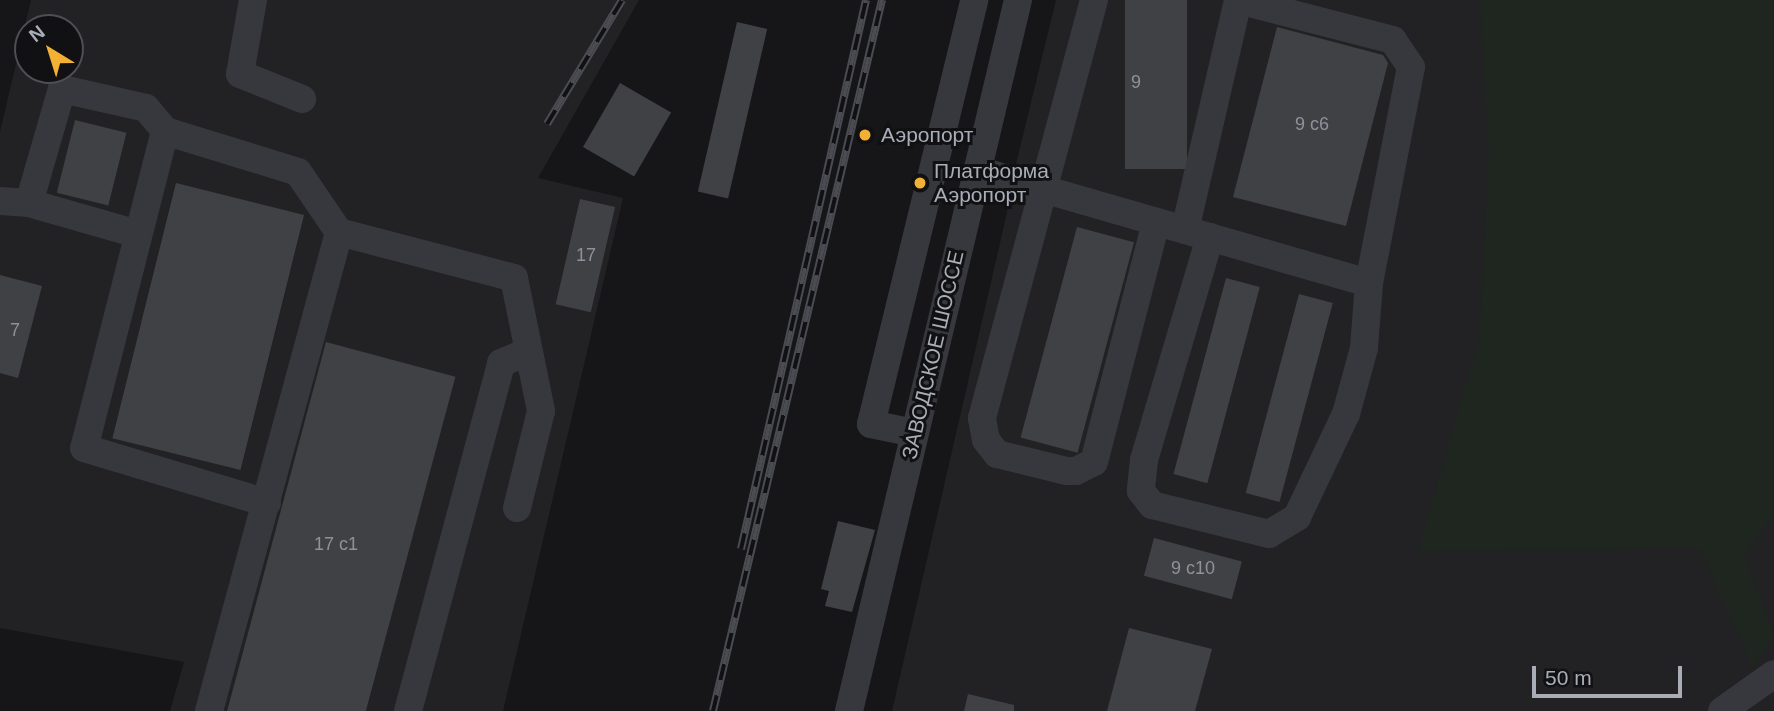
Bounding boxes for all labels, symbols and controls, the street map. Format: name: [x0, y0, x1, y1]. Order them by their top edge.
north arrow: [14, 14, 84, 84]
text: N: [25, 21, 49, 46]
house number: 9: [1131, 71, 1141, 93]
house number: 9 с6: [1295, 113, 1329, 135]
place label: Аэропорт: [881, 122, 973, 148]
marker: Аэропорт: [855, 125, 875, 145]
place label: Платформа Аэропорт: [934, 158, 1049, 208]
marker: Платформа Аэропорт: [912, 175, 928, 191]
house number: 17: [576, 244, 596, 266]
street label: ЗАВОДСКОЕ ШОССЕ: [897, 248, 969, 462]
house number: 7: [10, 319, 20, 341]
house number: 17 с1: [314, 533, 358, 555]
house number: 9 с10: [1171, 557, 1215, 579]
scale bar: [1536, 652, 1686, 696]
text: 50 m: [1545, 666, 1592, 689]

